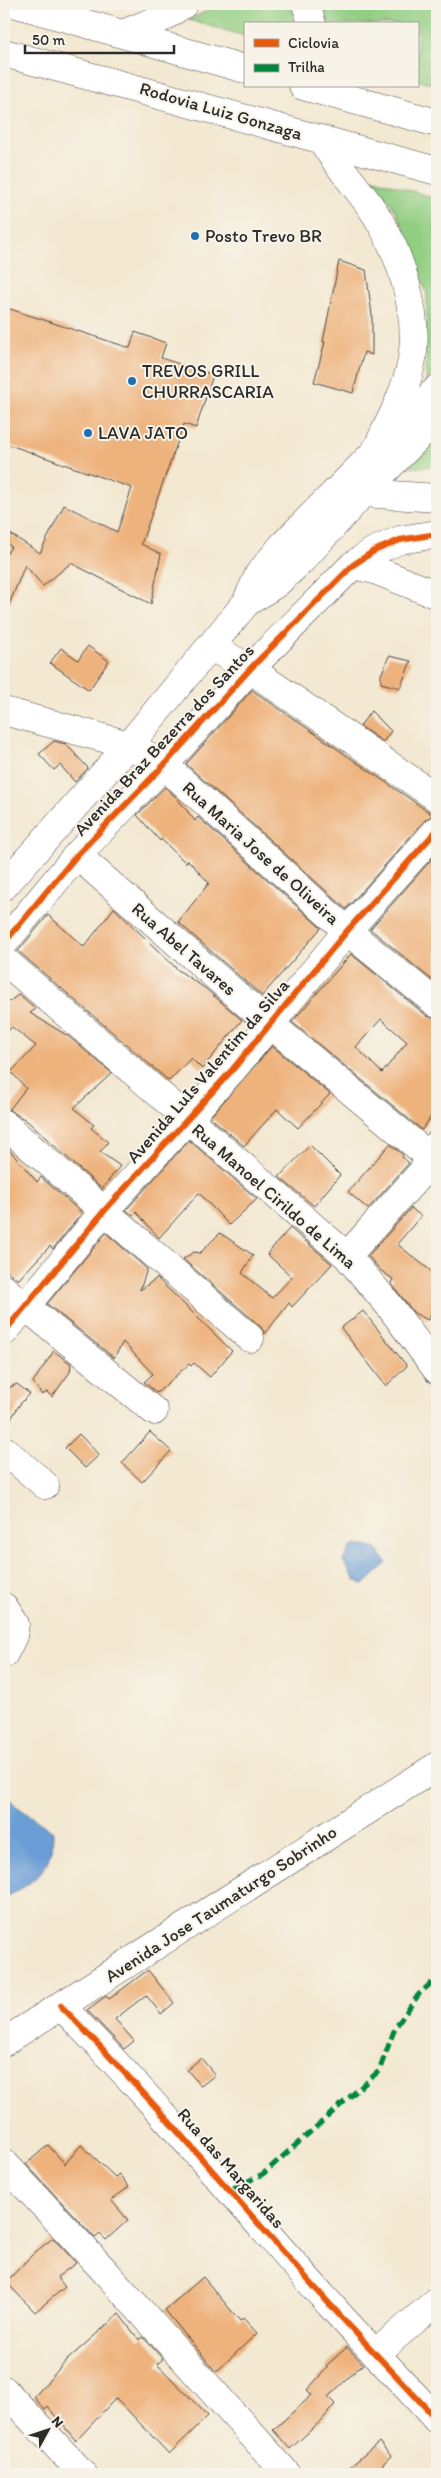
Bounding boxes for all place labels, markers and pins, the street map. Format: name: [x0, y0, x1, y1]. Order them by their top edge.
place label: Posto Trevo BR: [205, 225, 322, 247]
marker: Posto Trevo BR: [189, 230, 201, 242]
place label: TREVOS GRILL CHURRASCARIA: [142, 360, 274, 403]
marker: TREVOS GRILL CHURRASCARIA: [126, 375, 138, 387]
place label: LAVA JATO: [98, 422, 188, 444]
marker: LAVA JATO: [82, 427, 94, 439]

